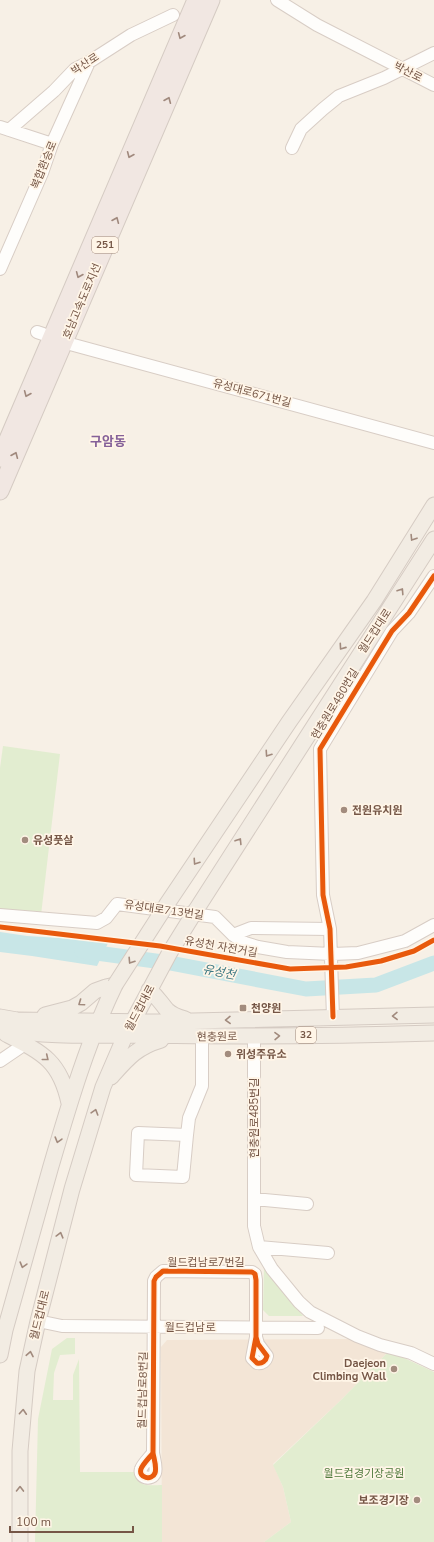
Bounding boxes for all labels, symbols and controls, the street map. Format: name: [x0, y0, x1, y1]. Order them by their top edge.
one-way arrow: [178, 31, 186, 39]
street label: 박산로: [68, 49, 102, 79]
street label: 박산로: [391, 58, 425, 86]
one-way arrow: [163, 97, 171, 104]
street label: 복합환승로: [28, 139, 60, 191]
one-way arrow: [127, 151, 135, 159]
one-way arrow: [112, 216, 120, 223]
road number: 251: [92, 237, 118, 253]
street label: 호남고속도로지선: [59, 261, 105, 341]
one-way arrow: [75, 271, 83, 278]
street label: 유성대로671번길: [211, 375, 293, 411]
one-way arrow: [24, 390, 32, 398]
district label: 구암동: [90, 433, 126, 451]
one-way arrow: [11, 452, 19, 459]
one-way arrow: [410, 534, 418, 541]
one-way arrow: [396, 588, 403, 595]
street label: 월드컵대로: [355, 606, 395, 656]
one-way arrow: [340, 642, 347, 649]
street label: 현충원로480번길: [308, 666, 362, 742]
one-way arrow: [266, 749, 273, 756]
place label: 전원유치원: [352, 803, 403, 818]
marker: 전원유치원: [339, 805, 349, 815]
place label: 유성풋살: [33, 833, 73, 848]
marker: 유성풋살: [20, 835, 30, 845]
one-way arrow: [235, 839, 242, 846]
one-way arrow: [193, 858, 201, 865]
street label: 유성대로713번길: [123, 897, 205, 923]
street label: 유성천 자전거길: [183, 933, 259, 961]
one-way arrow: [128, 957, 136, 964]
water label: 유성천: [201, 961, 239, 983]
street label: 월드컵대로: [121, 982, 159, 1034]
one-way arrow: [78, 998, 85, 1006]
place label: 천양원: [251, 1001, 281, 1016]
marker: 천양원: [238, 1003, 248, 1013]
one-way arrow: [392, 1012, 398, 1020]
one-way arrow: [225, 1016, 231, 1024]
road number: 32: [296, 1027, 316, 1043]
street label: 현충원로: [197, 1029, 237, 1045]
one-way arrow: [274, 1032, 280, 1040]
place label: 위성주유소: [236, 1047, 287, 1062]
marker: 위성주유소: [223, 1049, 233, 1059]
one-way arrow: [41, 1053, 48, 1060]
street label: 현충원로485번길: [247, 1078, 262, 1158]
one-way arrow: [90, 1108, 99, 1115]
one-way arrow: [55, 1137, 63, 1144]
one-way arrow: [56, 1232, 64, 1238]
street label: 월드컵남로7번길: [167, 1255, 245, 1270]
one-way arrow: [19, 1262, 28, 1269]
street label: 월드컵대로: [27, 1289, 53, 1341]
street label: 월드컵남로: [165, 1320, 215, 1335]
one-way arrow: [26, 1350, 34, 1357]
street label: 월드컵남로8번길: [135, 1351, 151, 1429]
place label: Daejeon Climbing Wall: [312, 1356, 386, 1384]
marker: Daejeon Climbing Wall: [389, 1364, 399, 1374]
one-way arrow: [19, 1409, 28, 1415]
park label: 월드컵경기장공원: [324, 1466, 404, 1481]
one-way arrow: [16, 1486, 24, 1492]
place label: 보조경기장: [358, 1493, 409, 1508]
marker: 보조경기장: [412, 1495, 422, 1505]
scale bar: [10, 1508, 133, 1534]
text: 100 m: [16, 1514, 51, 1530]

